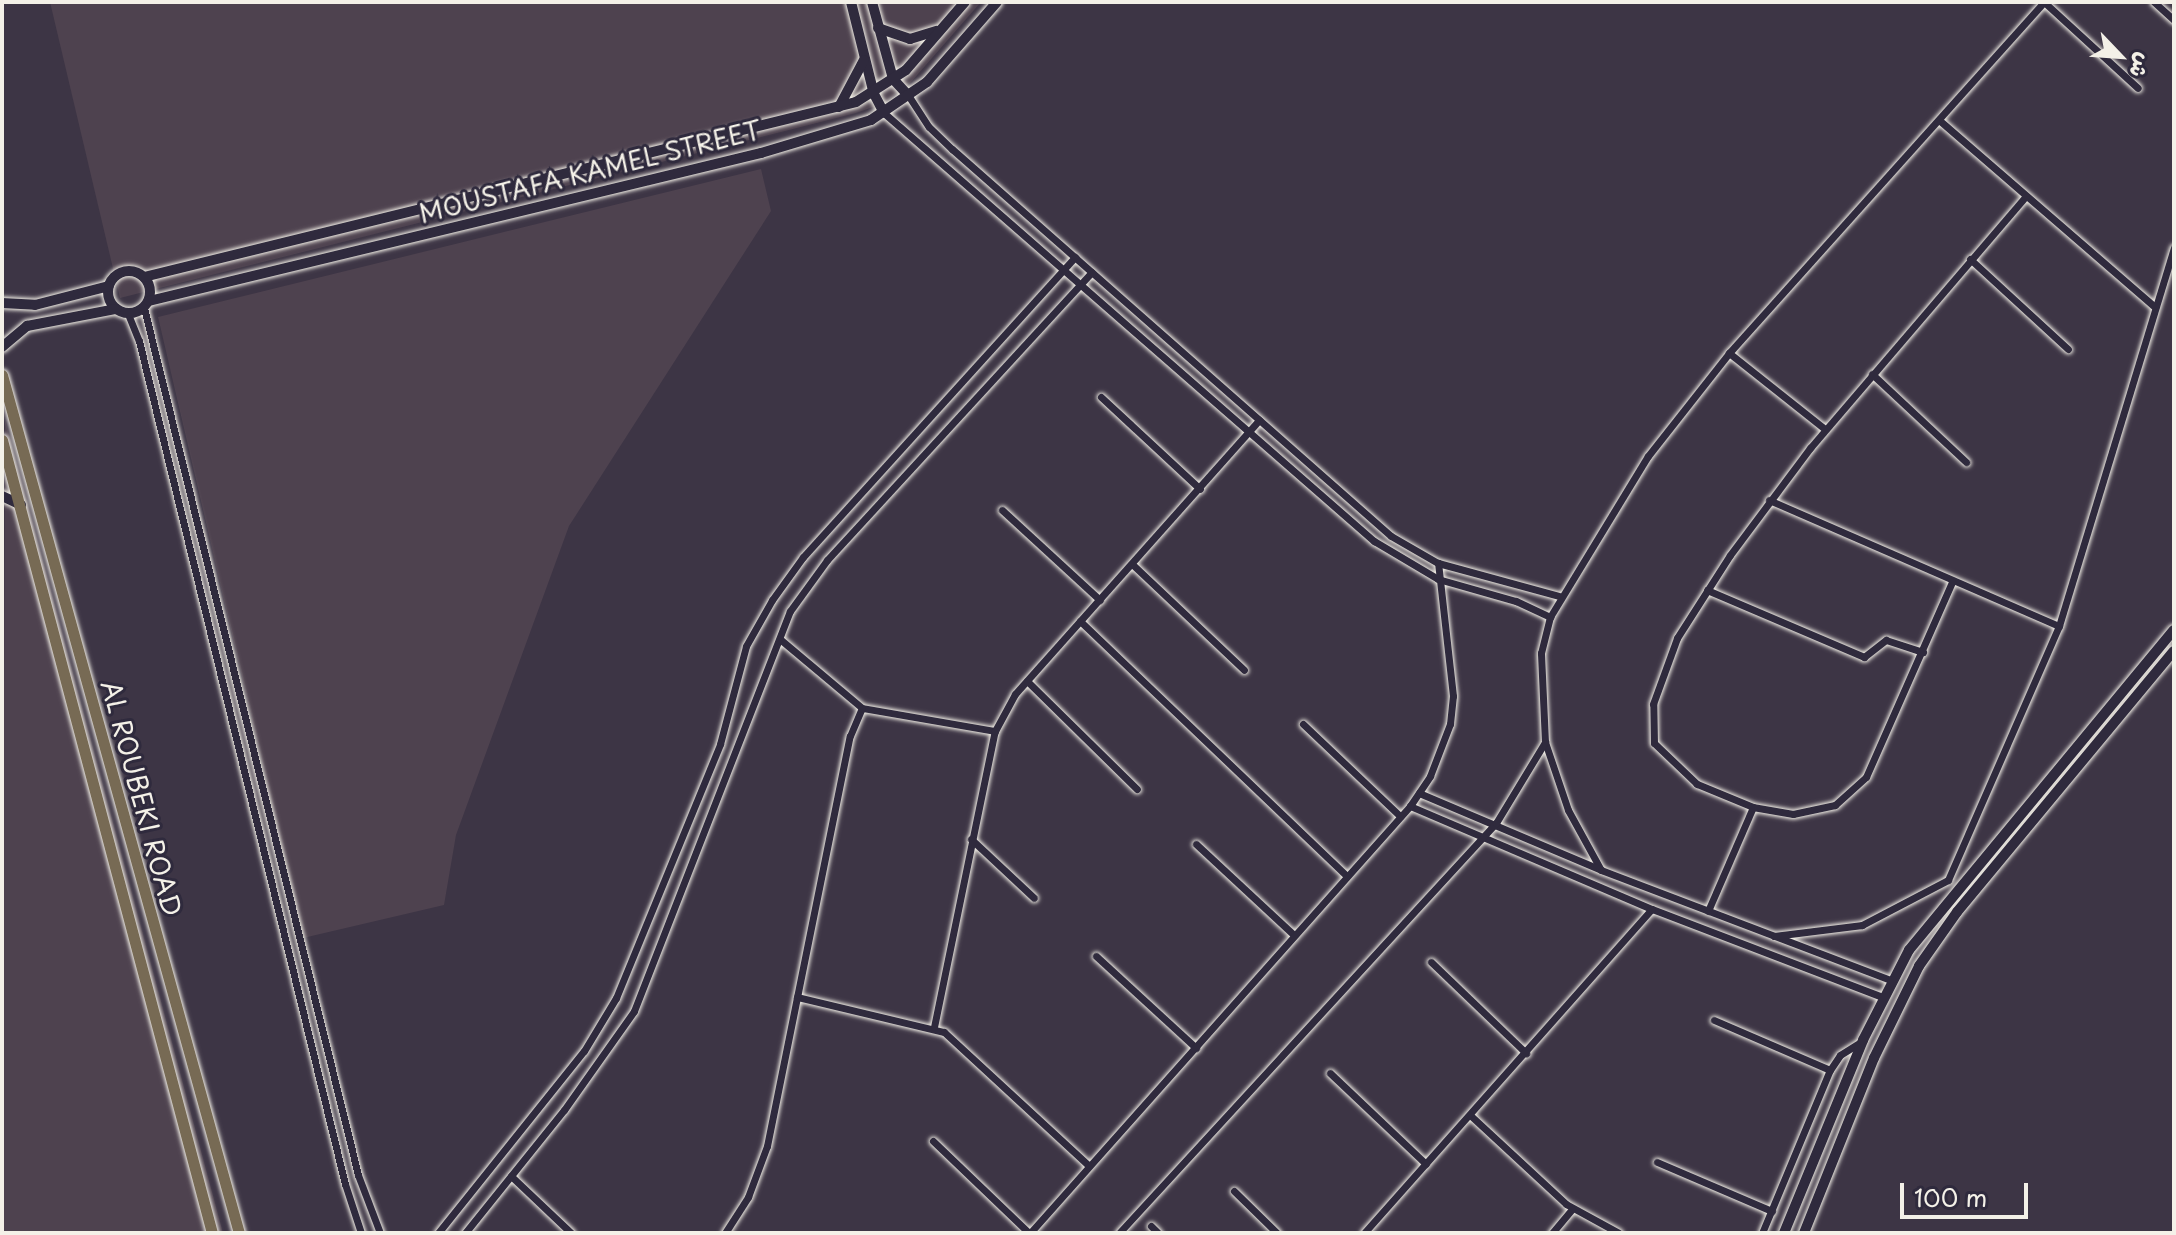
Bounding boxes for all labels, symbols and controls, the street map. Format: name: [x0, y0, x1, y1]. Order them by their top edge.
north arrow: [2080, 16, 2160, 96]
text: ش: [2122, 48, 2162, 84]
street label: MOUSTAFA KAMEL STREET: [412, 112, 768, 230]
street label: AL ROUBEKI ROAD: [95, 675, 189, 921]
scale bar: [1904, 1167, 2032, 1217]
text: 100 m: [1914, 1179, 1987, 1215]

